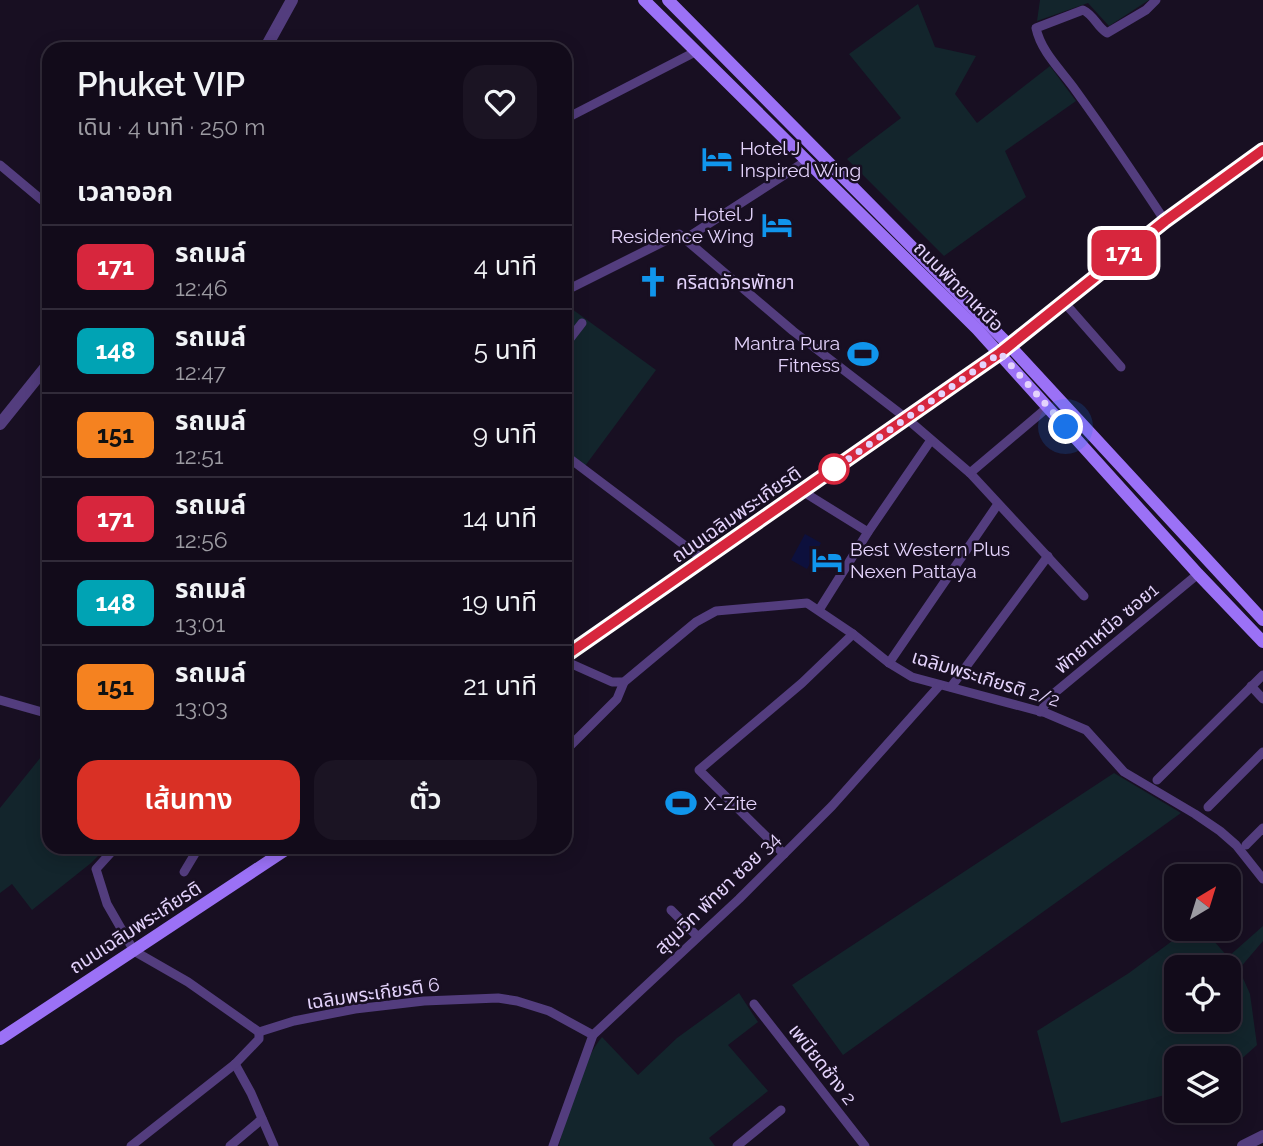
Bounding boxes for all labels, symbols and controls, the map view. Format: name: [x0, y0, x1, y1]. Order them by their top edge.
text: Phuket VIP: [77, 65, 245, 104]
button: heart: [463, 65, 537, 139]
text: เดิน · 4 นาที · 250 m: [77, 113, 265, 140]
place label: Hotel J Inspired Wing: [740, 137, 861, 181]
hotel icon: Hotel J Inspired Wing: [700, 142, 734, 176]
text: เวลาออก: [77, 177, 173, 207]
place label: Hotel J Residence Wing: [611, 203, 754, 247]
hotel icon: Hotel J Residence Wing: [760, 208, 794, 242]
line badge: 171: [1084, 230, 1164, 276]
street label: ถนนพัทยาเหนือ: [910, 237, 1008, 335]
text: รถเมล์: [175, 238, 246, 268]
text: 171: [1105, 238, 1143, 267]
text: 4 นาที: [474, 251, 537, 281]
text: 171: [97, 252, 134, 281]
church icon: คริสตจักรพัทยา: [636, 265, 670, 299]
place label: คริสตจักรพัทยา: [676, 271, 794, 293]
text: 12:46: [175, 274, 228, 301]
text: รถเมล์: [175, 322, 246, 352]
place label: Mantra Pura Fitness: [734, 332, 840, 376]
text: 5 นาที: [474, 335, 537, 365]
text: 148: [95, 336, 136, 365]
sports icon: Mantra Pura Fitness: [846, 337, 880, 371]
text: 12:47: [175, 358, 226, 385]
text: รถเมล์: [175, 406, 246, 436]
your location: [1048, 409, 1083, 444]
text: 9 นาที: [473, 419, 537, 449]
text: 151: [97, 420, 134, 449]
text: 12:51: [175, 442, 224, 469]
unlabelled marker: [819, 454, 849, 484]
street label: ถนนเฉลิมพระเกียรติ: [667, 461, 805, 567]
text: รถเมล์: [175, 490, 246, 520]
text: 14 นาที: [463, 503, 537, 533]
text: 171: [97, 504, 134, 533]
text: 12:56: [175, 526, 228, 553]
place label: Best Western Plus Nexen Pattaya: [850, 538, 1010, 582]
hotel icon: Best Western Plus Nexen Pattaya: [810, 543, 844, 577]
text: รถเมล์: [175, 574, 246, 604]
street label: พัทยาเหนือ ซอย1: [1050, 578, 1162, 678]
text: 19 นาที: [462, 587, 537, 617]
text: 148: [95, 588, 136, 617]
text: 13:01: [175, 610, 225, 637]
street label: เฉลิมพระเกียรติ 2/2: [909, 645, 1063, 711]
text: รถเมล์: [175, 658, 246, 688]
text: 21 นาที: [463, 671, 537, 701]
text: 151: [97, 672, 134, 701]
text: 13:03: [175, 694, 228, 721]
button: เส้นทาง: [77, 760, 300, 840]
button: ตั๋ว: [314, 760, 537, 840]
sports icon: X-Zite: [664, 786, 698, 820]
place label: X-Zite: [704, 792, 757, 814]
street label: สุขุมวิท พัทยา ซอย 34: [650, 828, 785, 959]
north arrow: [1164, 864, 1241, 942]
map controls: [1164, 864, 1241, 1123]
street label: ถนนเฉลิมพระเกียรติ: [65, 876, 205, 978]
button: locate: [1164, 955, 1241, 1032]
street label: เฉลิมพระเกียรติ 6: [305, 973, 441, 1013]
street label: เพนียดช้าง 2: [785, 1019, 861, 1109]
button: layers: [1164, 1046, 1241, 1123]

